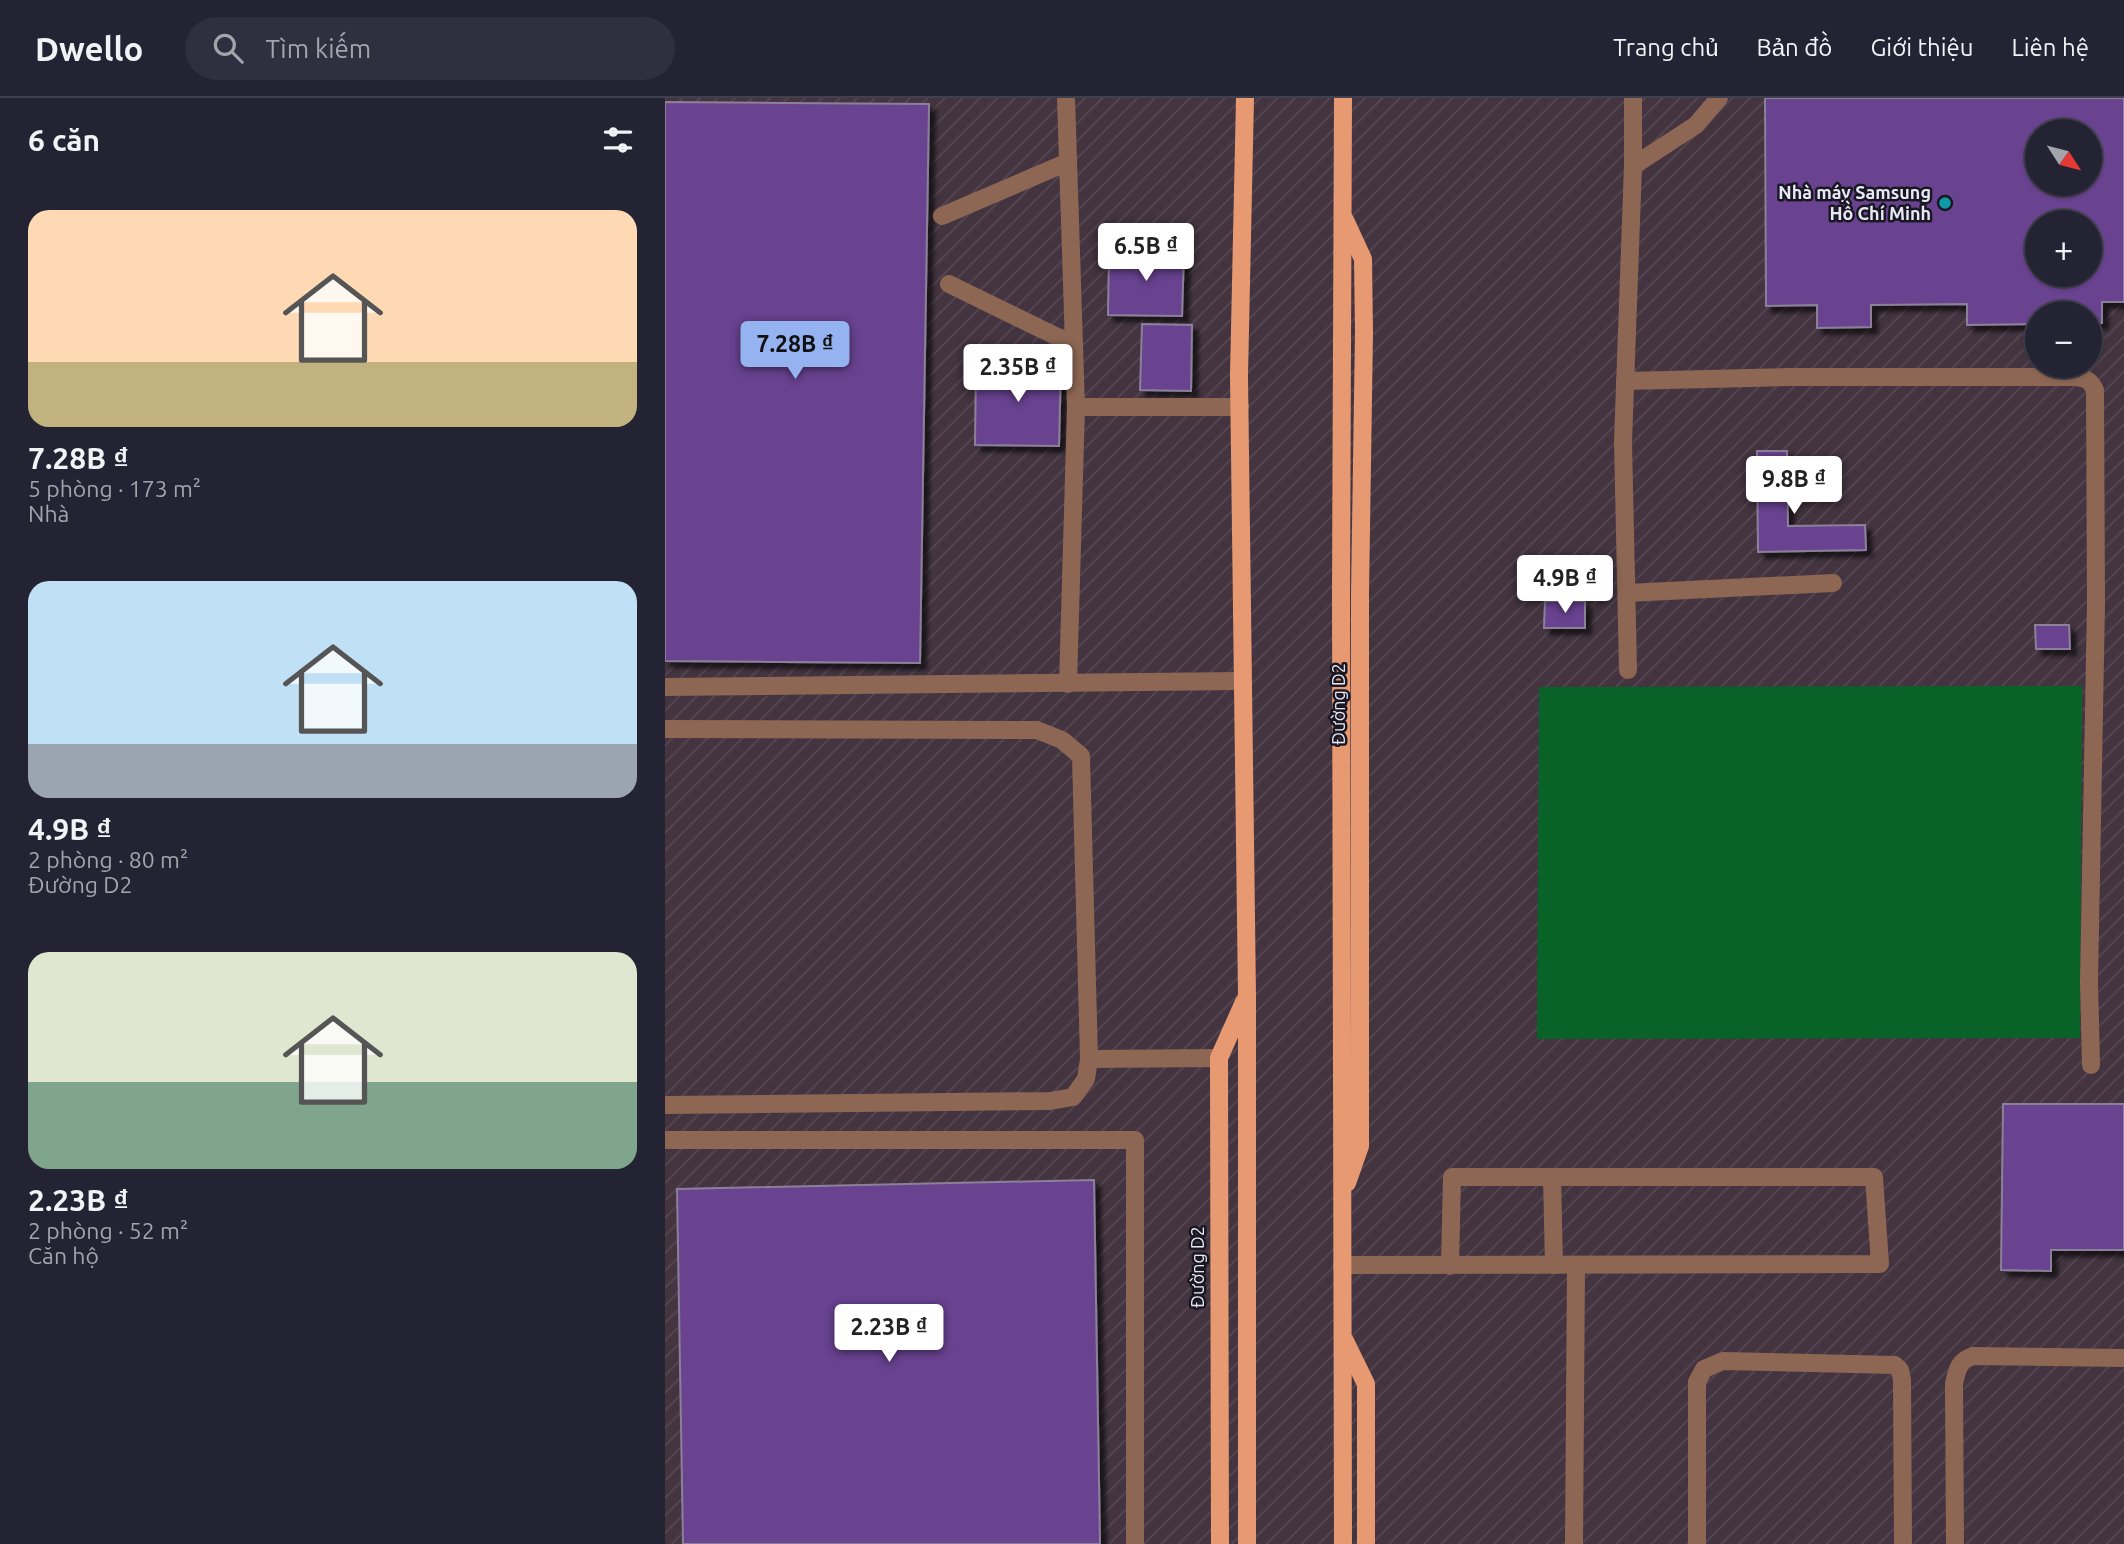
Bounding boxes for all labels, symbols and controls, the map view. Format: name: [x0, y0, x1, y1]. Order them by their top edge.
search box: [185, 17, 675, 80]
icon: search: [209, 29, 247, 67]
text: Dwello: [35, 30, 143, 67]
text: Tìm kiếm: [265, 34, 371, 63]
text: Trang chủ: [1613, 34, 1719, 61]
text: Bản đồ: [1757, 34, 1832, 61]
text: Giới thiệu: [1870, 34, 1974, 61]
text: Liên hệ: [2012, 34, 2089, 61]
north arrow: [2025, 119, 2102, 196]
map controls: [2025, 119, 2102, 378]
icon: filters: [599, 121, 637, 159]
text: 6 căn: [28, 123, 100, 157]
place label: Nhà máy Samsung Hồ Chí Minh: [1778, 182, 1931, 223]
marker: Nhà máy Samsung Hồ Chí Minh: [1937, 195, 1953, 211]
button: +: [2025, 210, 2102, 287]
pin: 6.5B ₫: [1089, 223, 1203, 283]
text: 6.5B ₫: [1114, 233, 1178, 258]
icon: home: [270, 255, 396, 381]
button: −: [2025, 301, 2102, 378]
pin: 7.28B ₫: [730, 322, 860, 381]
text: 7.28B ₫: [756, 331, 834, 356]
pin: 2.35B ₫: [953, 344, 1083, 404]
text: 2.35B ₫: [979, 354, 1057, 379]
text: 7.28B ₫: [28, 441, 129, 475]
pin: 9.8B ₫: [1737, 456, 1851, 516]
text: 9.8B ₫: [1762, 466, 1826, 491]
text: 5 phòng · 173 m²: [28, 476, 201, 501]
text: Nhà: [28, 501, 69, 526]
pin: 4.9B ₫: [1508, 556, 1622, 615]
text: 4.9B ₫: [1533, 565, 1597, 590]
icon: home: [270, 626, 396, 752]
street label: Đường D2: [1328, 663, 1348, 745]
text: 4.9B ₫: [28, 812, 112, 846]
text: 2 phòng · 80 m²: [28, 847, 188, 872]
text: Đường D2: [28, 872, 133, 897]
icon: home: [270, 997, 396, 1123]
text: 2.23B ₫: [28, 1183, 129, 1217]
text: 2 phòng · 52 m²: [28, 1218, 188, 1243]
street label: Đường D2: [1187, 1226, 1207, 1308]
text: Căn hộ: [28, 1243, 99, 1268]
pin: 2.23B ₫: [824, 1304, 954, 1364]
text: 2.23B ₫: [850, 1314, 928, 1339]

